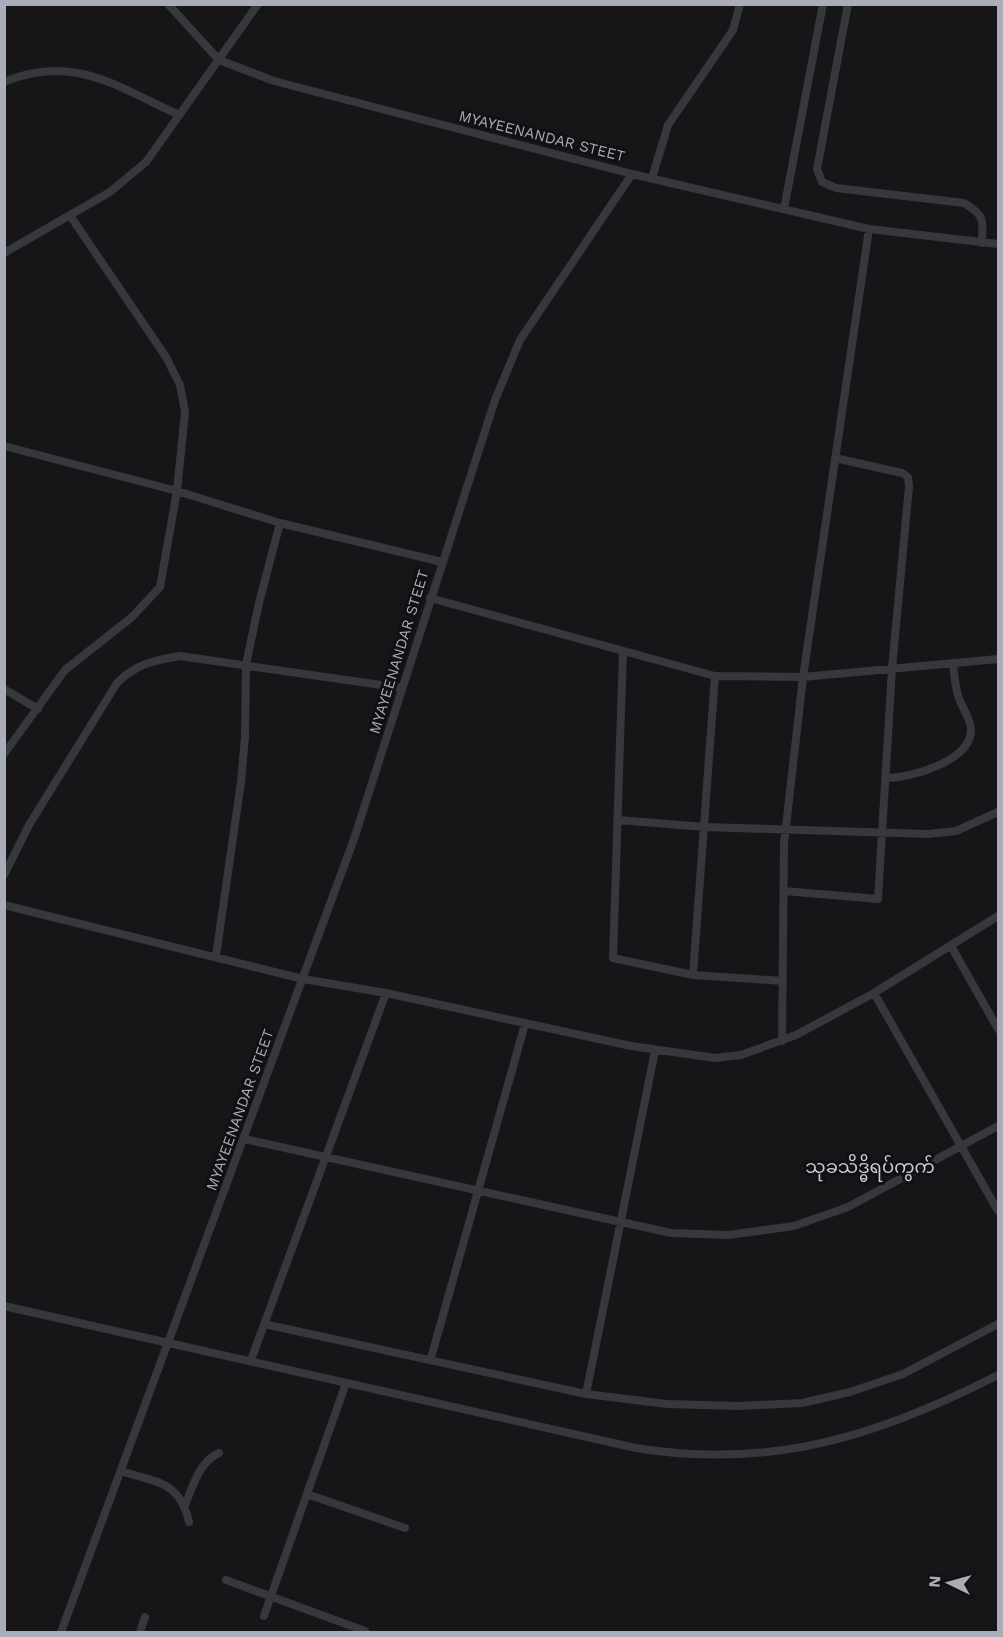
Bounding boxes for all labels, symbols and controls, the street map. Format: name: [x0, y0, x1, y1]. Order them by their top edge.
street label: MYAYEENANDAR STEET: [457, 107, 627, 165]
street label: MYAYEENANDAR STEET: [365, 568, 433, 736]
street label: MYAYEENANDAR STEET: [202, 1027, 278, 1193]
district label: သုခသိဒ္ဓိရပ်ကွက်: [805, 1153, 935, 1182]
north arrow: [919, 1553, 979, 1613]
text: N: [925, 1575, 945, 1588]

